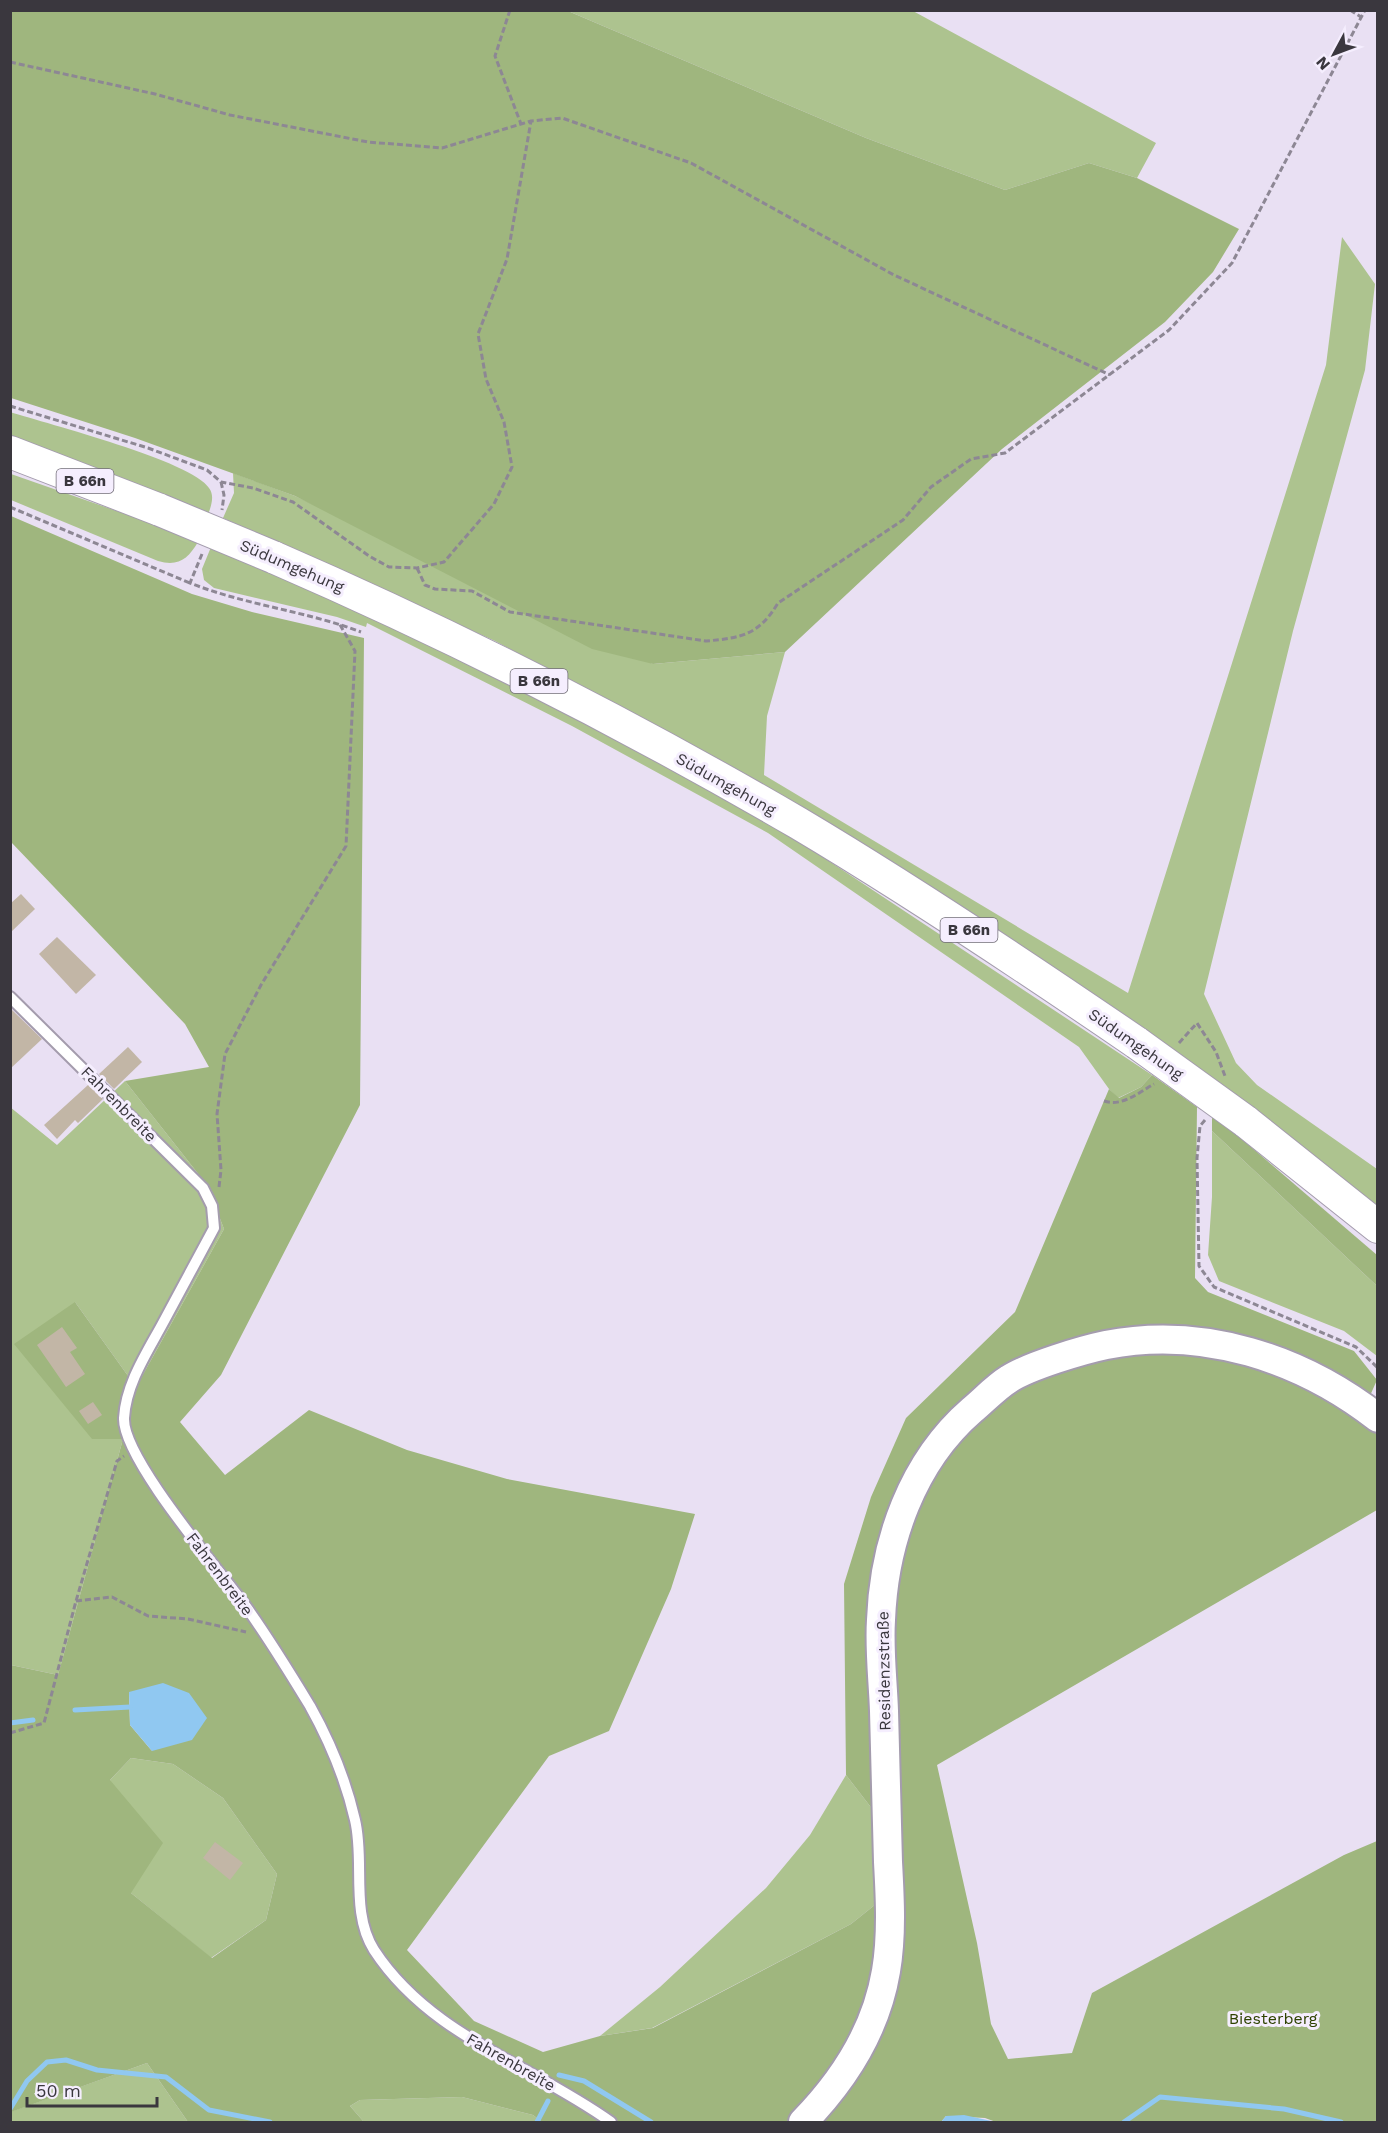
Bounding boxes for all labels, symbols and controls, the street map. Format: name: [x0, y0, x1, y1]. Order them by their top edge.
north arrow: [1304, 24, 1364, 84]
text: N: [1312, 53, 1334, 74]
road number: B 66n: [56, 469, 113, 493]
street label: Südumgehung: [237, 536, 347, 597]
road number: B 66n: [510, 669, 568, 693]
street label: Südumgehung: [673, 749, 780, 819]
road number: B 66n: [940, 918, 998, 942]
street label: Südumgehung: [1085, 1004, 1187, 1084]
street label: Fahrenbreite: [77, 1062, 161, 1146]
street label: Fahrenbreite: [183, 1529, 257, 1619]
street label: Residenzstraße: [873, 1611, 895, 1731]
park label: Biesterberg: [1229, 2009, 1318, 2028]
street label: Fahrenbreite: [463, 2029, 559, 2095]
scale bar: [27, 2070, 158, 2108]
text: 50 m: [36, 2080, 81, 2101]

